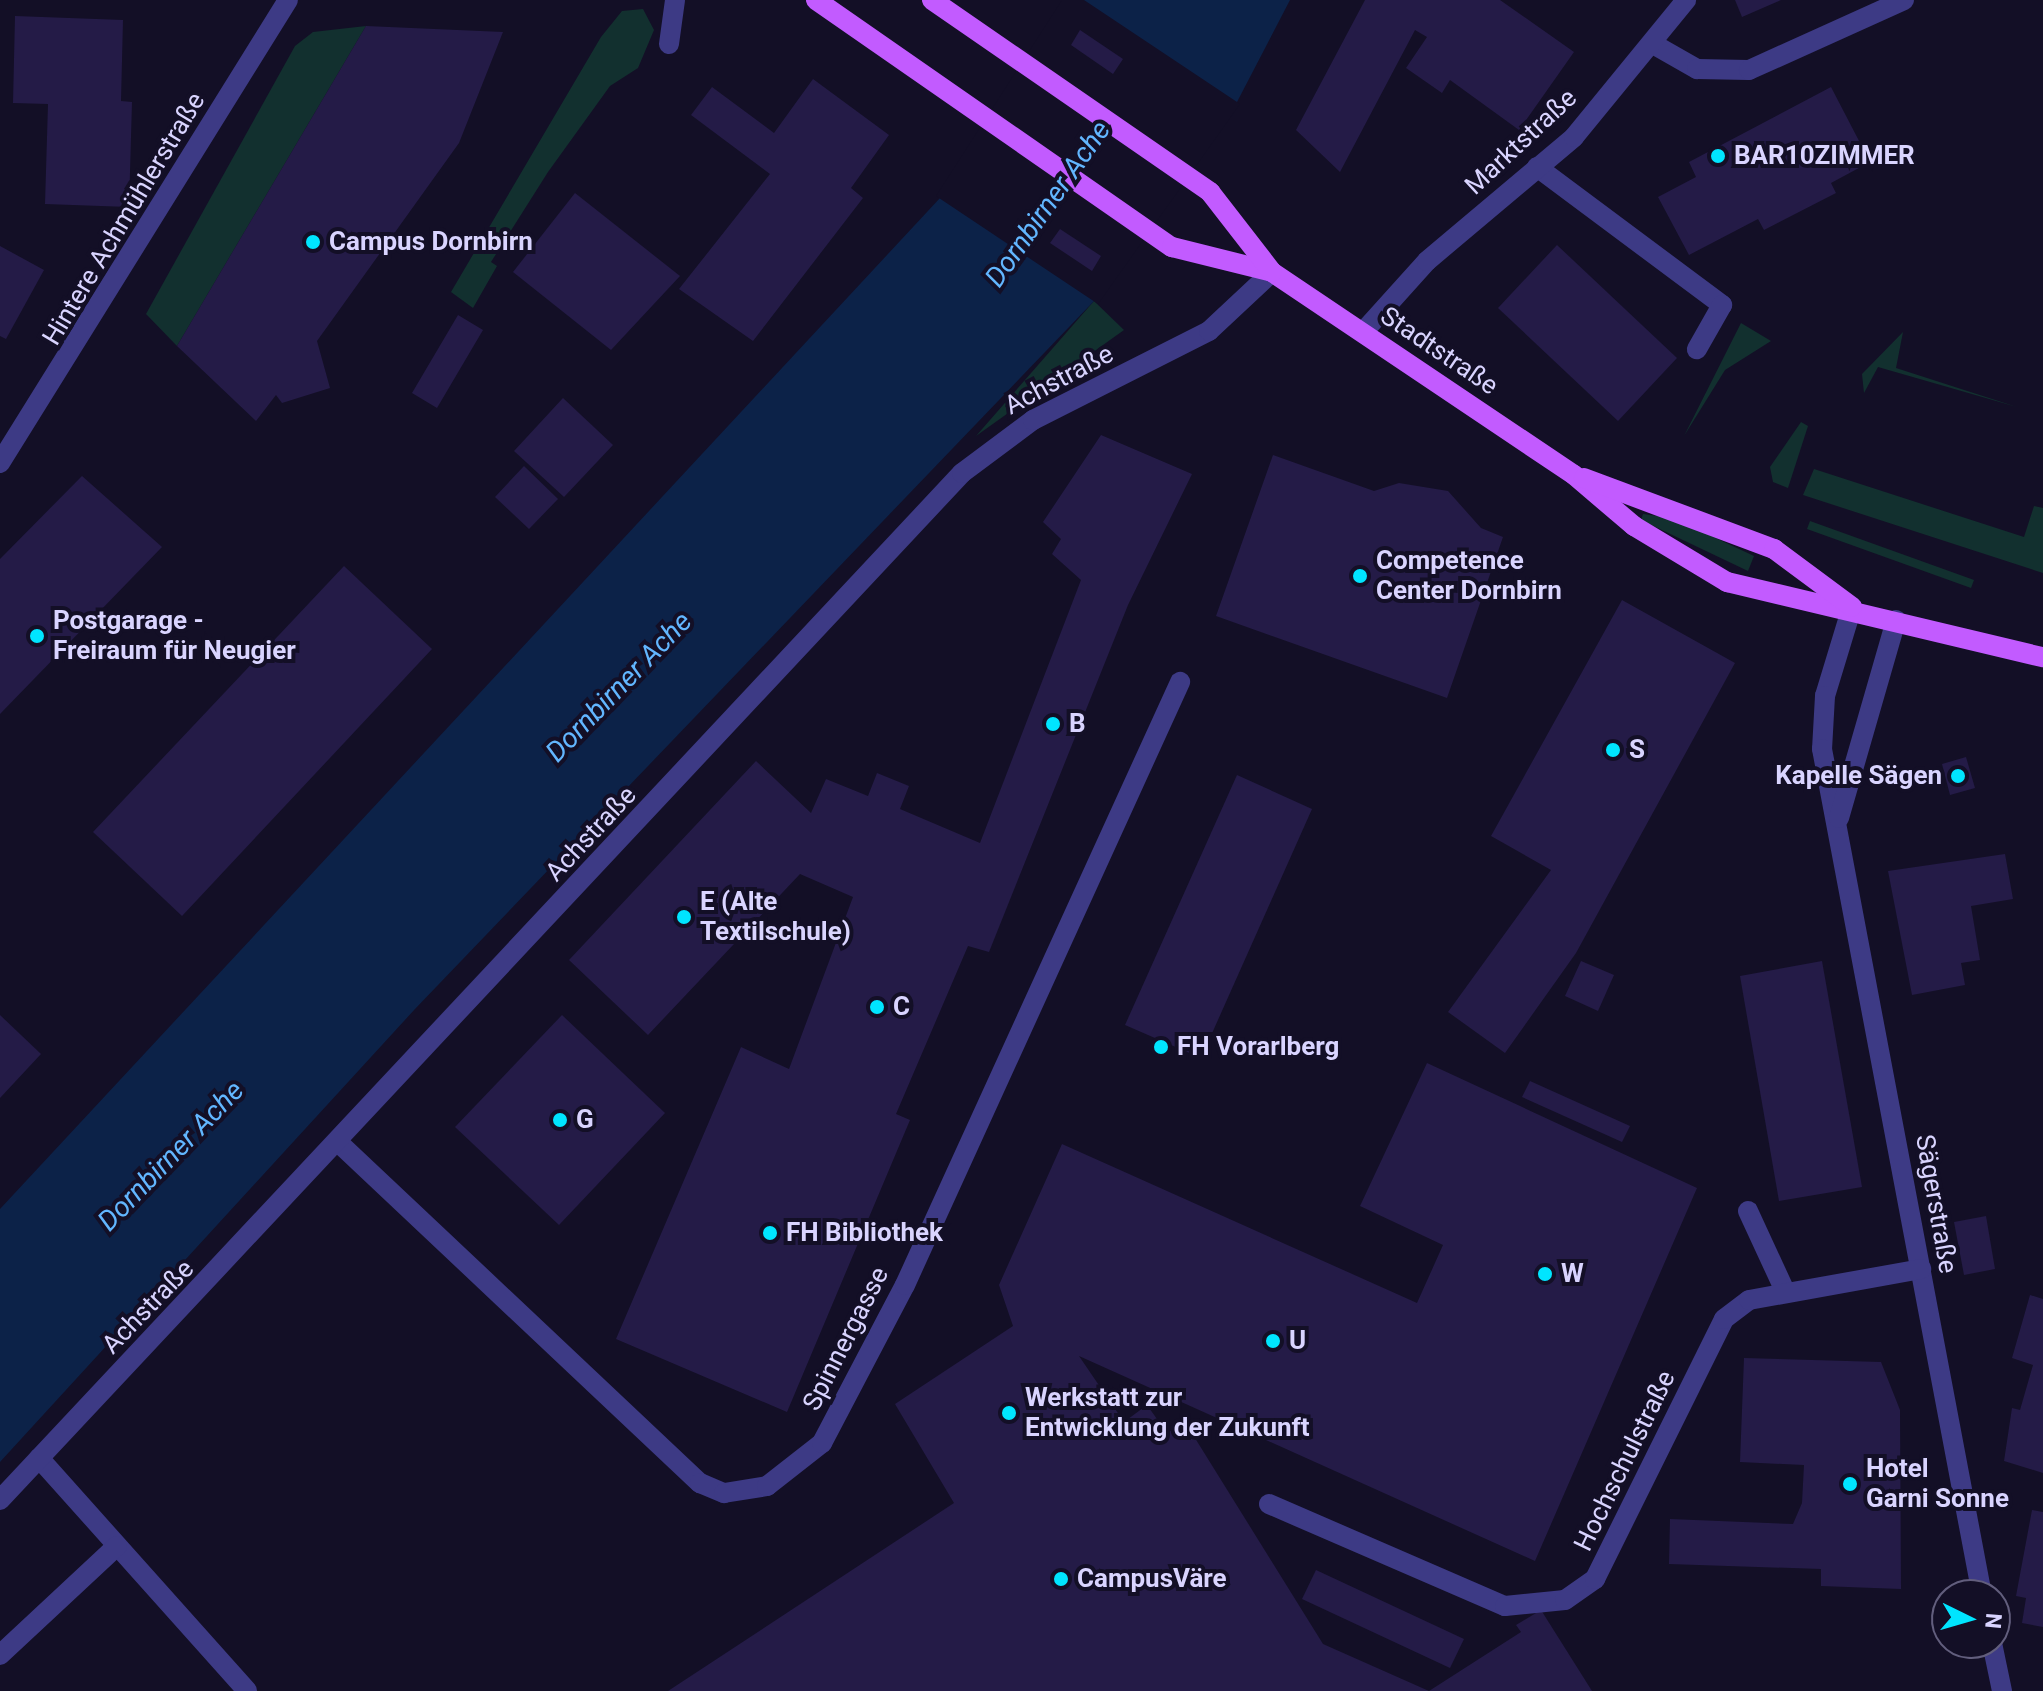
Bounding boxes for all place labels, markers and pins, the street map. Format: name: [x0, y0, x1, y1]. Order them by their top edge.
place label: BAR10ZIMMER: [1734, 140, 1915, 172]
marker: BAR10ZIMMER: [1709, 147, 1727, 165]
place label: Campus Dornbirn: [329, 226, 533, 258]
marker: Campus Dornbirn: [304, 233, 322, 251]
place label: Competence Center Dornbirn: [1376, 545, 1562, 606]
marker: Competence Center Dornbirn: [1351, 567, 1369, 585]
place label: Postgarage - Freiraum für Neugier: [53, 605, 296, 666]
marker: Postgarage - Freiraum für Neugier: [28, 627, 46, 645]
place label: B: [1069, 708, 1086, 740]
marker: B: [1044, 715, 1062, 733]
place label: S: [1629, 734, 1645, 766]
marker: S: [1604, 741, 1622, 759]
place label: Kapelle Sägen: [1775, 760, 1942, 792]
marker: Kapelle Sägen: [1949, 767, 1967, 785]
place label: E (Alte Textilschule): [700, 886, 851, 948]
marker: E (Alte Textilschule): [675, 908, 693, 926]
place label: C: [893, 991, 910, 1023]
marker: C: [868, 998, 886, 1016]
place label: FH Vorarlberg: [1177, 1031, 1339, 1063]
marker: FH Vorarlberg: [1152, 1038, 1170, 1056]
place label: G: [576, 1104, 594, 1136]
marker: G: [551, 1111, 569, 1129]
place label: FH Bibliothek: [786, 1217, 943, 1249]
marker: FH Bibliothek: [761, 1224, 779, 1242]
place label: W: [1561, 1258, 1584, 1290]
marker: W: [1536, 1265, 1554, 1283]
place label: U: [1289, 1325, 1306, 1357]
marker: U: [1264, 1332, 1282, 1350]
place label: Werkstatt zur Entwicklung der Zukunft: [1025, 1382, 1310, 1444]
marker: Werkstatt zur Entwicklung der Zukunft: [1000, 1404, 1018, 1422]
place label: Hotel Garni Sonne: [1866, 1453, 2009, 1514]
marker: Hotel Garni Sonne: [1841, 1475, 1859, 1493]
place label: CampusVäre: [1077, 1563, 1227, 1595]
marker: CampusVäre: [1052, 1570, 1070, 1588]

